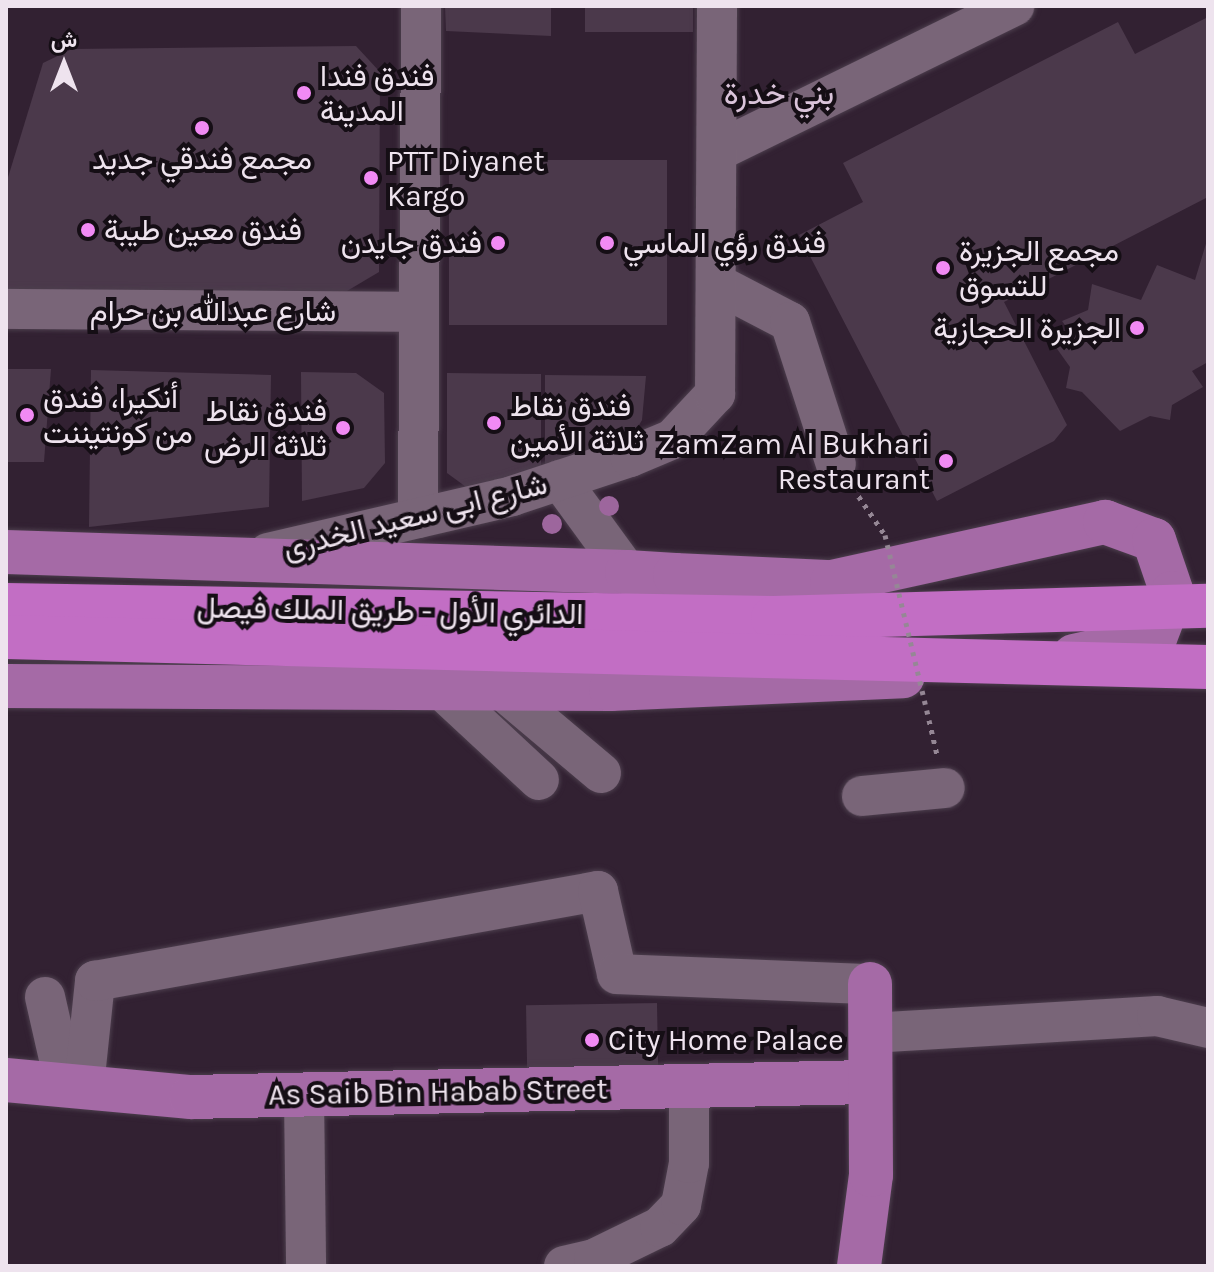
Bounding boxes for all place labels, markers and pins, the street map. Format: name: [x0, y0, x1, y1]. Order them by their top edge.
place label: فندق فندا المدينة: [320, 58, 434, 128]
marker: فندق فندا المدينة: [295, 84, 313, 102]
marker: مجمع فندقي جديد: [193, 119, 211, 137]
place label: مجمع فندقي جديد: [92, 141, 312, 177]
place label: PTT Diyanet Kargo: [387, 143, 545, 214]
marker: PTT Diyanet Kargo: [362, 169, 380, 187]
place label: فندق معين طيبة: [104, 212, 302, 248]
marker: فندق معين طيبة: [79, 221, 97, 239]
place label: فندق جايدن: [341, 225, 482, 261]
place label: فندق رؤي الماسي: [623, 225, 826, 261]
place label: مجمع الجزيرة للتسوق: [959, 233, 1119, 304]
marker: فندق جايدن: [489, 234, 507, 252]
marker: فندق رؤي الماسي: [598, 234, 616, 252]
marker: مجمع الجزيرة للتسوق: [934, 259, 952, 277]
place label: الجزيرة الحجازية: [933, 310, 1121, 346]
marker: الجزيرة الحجازية: [1128, 319, 1146, 337]
place label: أنكيرا، فندق من كونتيننت: [43, 380, 193, 450]
place label: فندق نقاط ثلاثة الأمين: [510, 388, 644, 458]
place label: فندق نقاط ثلاثة الرض: [204, 393, 327, 464]
marker: أنكيرا، فندق من كونتيننت: [18, 406, 36, 424]
marker: فندق نقاط ثلاثة الأمين: [485, 414, 503, 432]
marker: فندق نقاط ثلاثة الرض: [334, 419, 352, 437]
place label: ZamZam Al Bukhari Restaurant: [657, 426, 930, 496]
marker: ZamZam Al Bukhari Restaurant: [937, 452, 955, 470]
place label: City Home Palace: [608, 1022, 844, 1058]
marker: City Home Palace: [583, 1031, 601, 1049]

